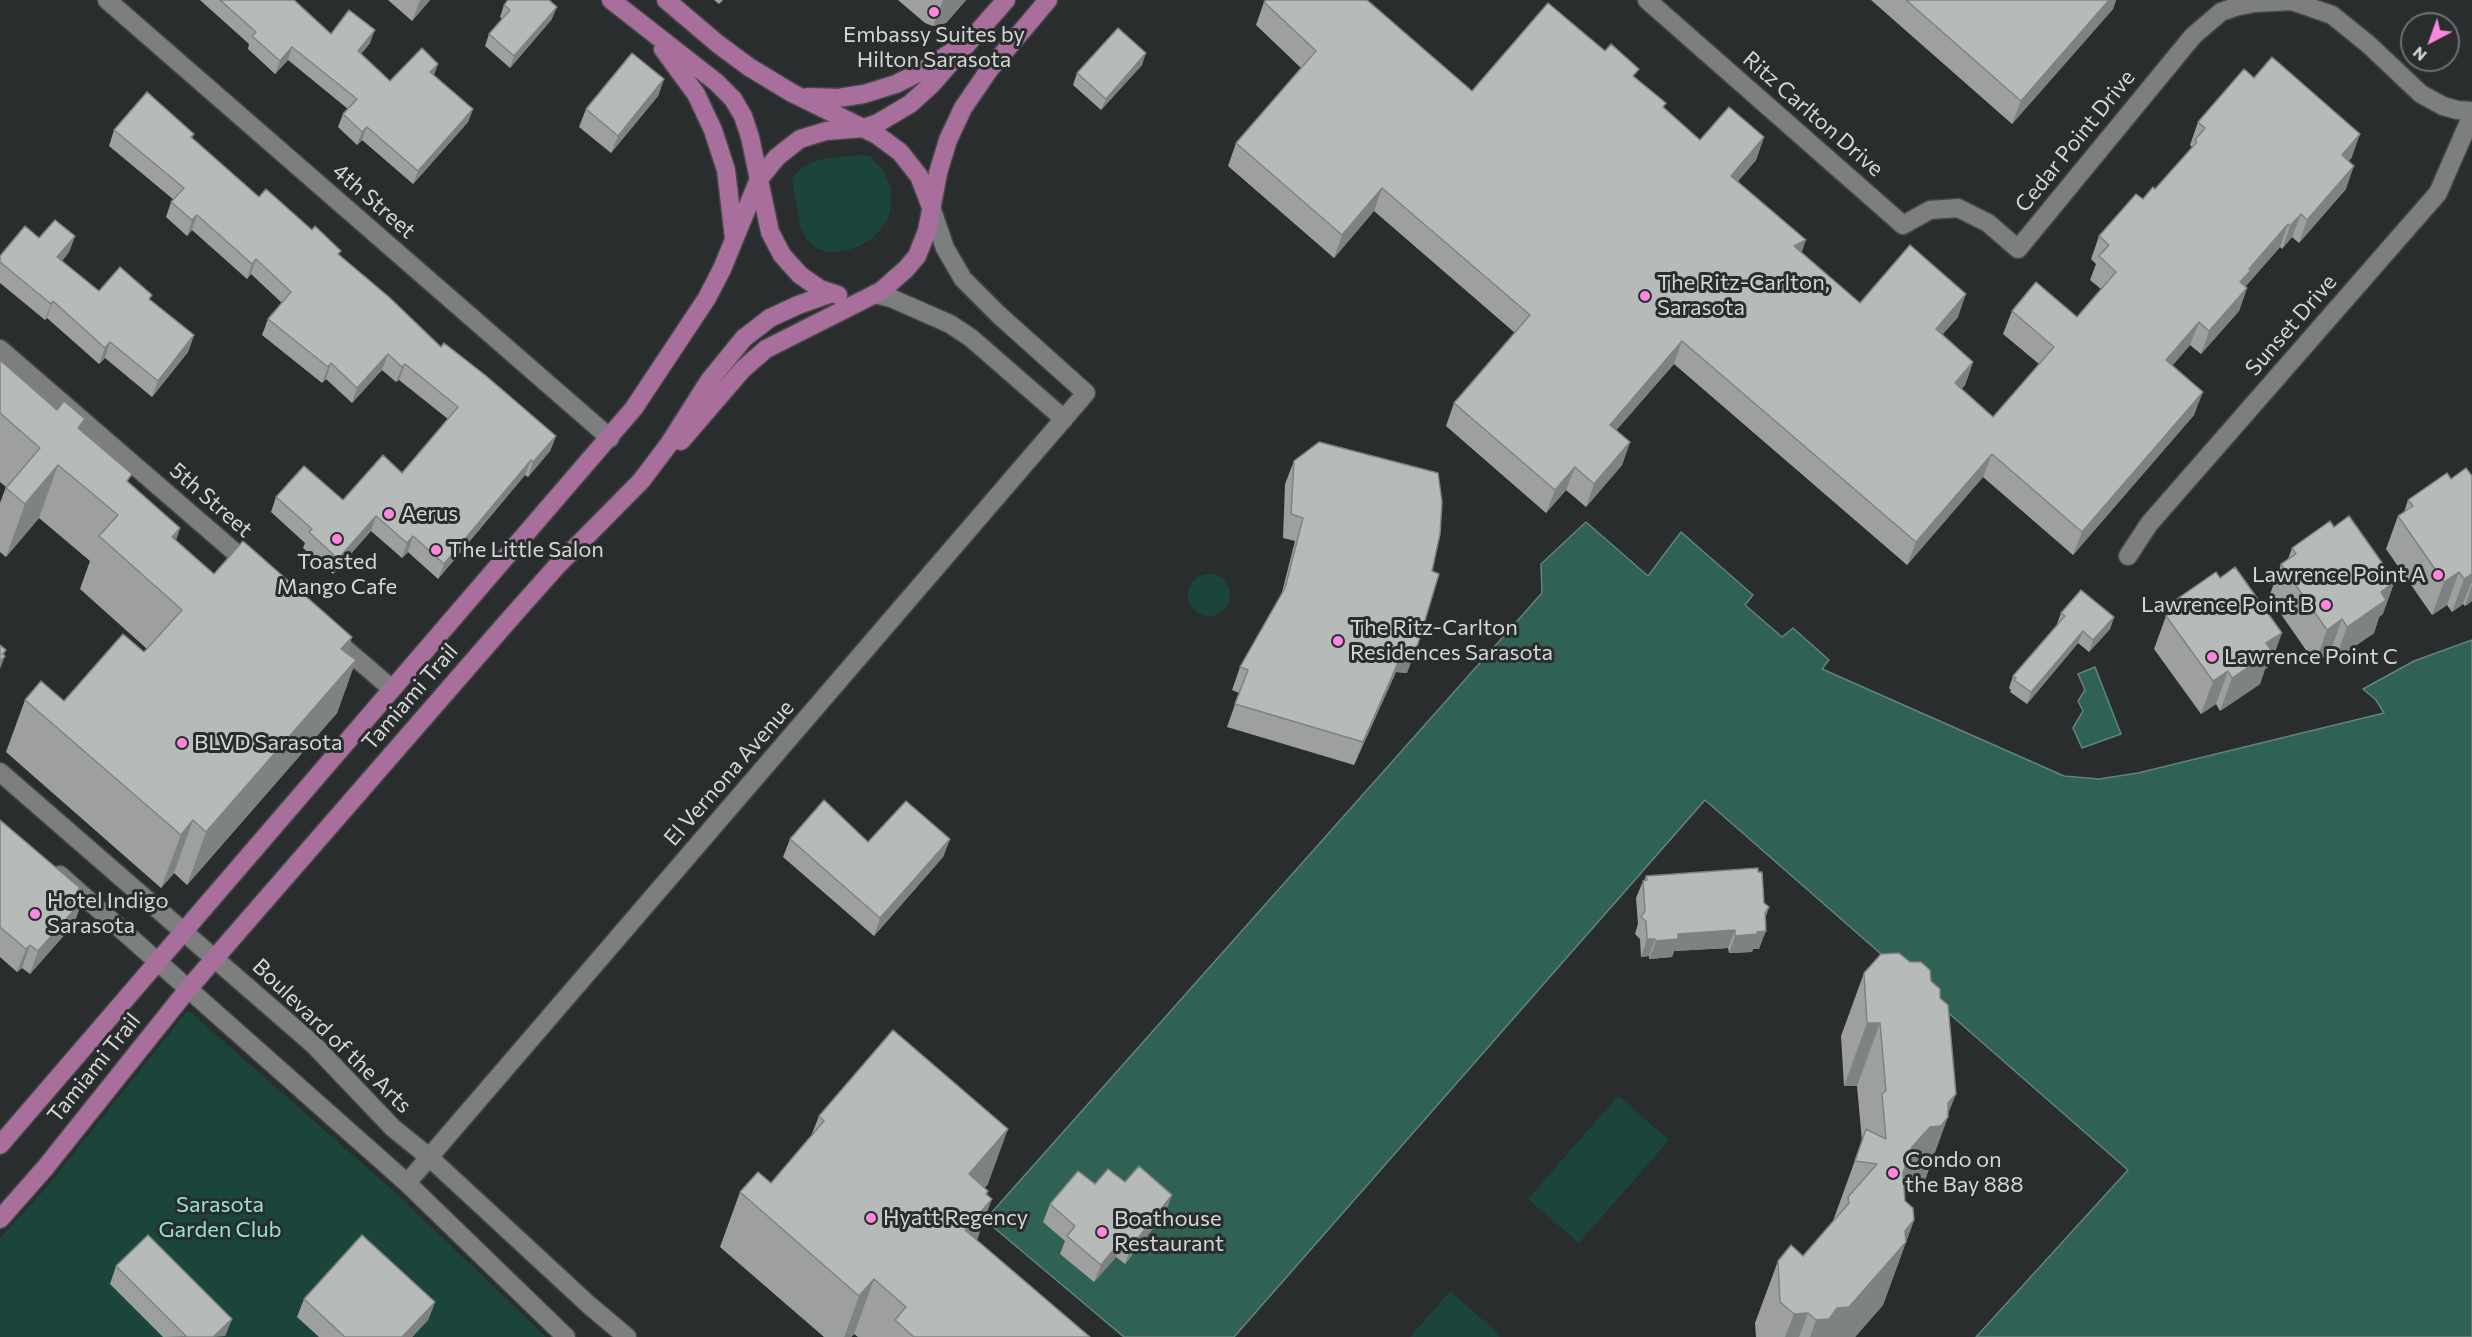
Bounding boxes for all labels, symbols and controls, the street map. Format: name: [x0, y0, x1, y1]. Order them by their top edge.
marker: Embassy Suites by Hilton Sarasota: [927, 5, 941, 19]
north arrow: [2400, 12, 2460, 72]
place label: Embassy Suites by Hilton Sarasota: [843, 22, 1025, 74]
text: N: [2408, 43, 2430, 66]
street label: Ritz Carlton Drive: [1737, 46, 1889, 182]
street label: Cedar Point Drive: [2010, 65, 2140, 217]
street label: 4th Street: [327, 158, 421, 244]
street label: Sunset Drive: [2240, 269, 2342, 381]
place label: The Ritz-Carlton, Sarasota: [1657, 270, 1830, 322]
marker: The Ritz-Carlton, Sarasota: [1638, 289, 1652, 303]
street label: 5th Street: [164, 457, 258, 543]
place label: Aerus: [401, 501, 458, 527]
marker: Aerus: [382, 507, 396, 521]
marker: Toasted Mango Cafe: [330, 532, 344, 546]
place label: The Little Salon: [448, 537, 604, 563]
marker: The Little Salon: [429, 543, 443, 557]
place label: Toasted Mango Cafe: [277, 549, 397, 600]
place label: Lawrence Point A: [2252, 562, 2426, 588]
marker: Lawrence Point A: [2431, 568, 2445, 582]
place label: Lawrence Point B: [2141, 592, 2314, 618]
marker: Lawrence Point B: [2319, 598, 2333, 612]
place label: The Ritz-Carlton Residences Sarasota: [1350, 615, 1553, 666]
marker: The Ritz-Carlton Residences Sarasota: [1331, 634, 1345, 648]
street label: Tamiami Trail: [357, 638, 463, 756]
place label: Lawrence Point C: [2224, 644, 2398, 670]
marker: Lawrence Point C: [2205, 650, 2219, 664]
street label: El Vernona Avenue: [659, 695, 799, 851]
place label: BLVD Sarasota: [194, 730, 343, 756]
marker: BLVD Sarasota: [175, 736, 189, 750]
place label: Hotel Indigo Sarasota: [47, 888, 169, 939]
marker: Hotel Indigo Sarasota: [28, 907, 42, 921]
street label: Boulevard of the Arts: [247, 953, 417, 1119]
street label: Tamiami Trail: [42, 1008, 146, 1128]
place label: Condo on the Bay 888: [1905, 1147, 2024, 1198]
marker: Condo on the Bay 888: [1886, 1166, 1900, 1180]
park label: Sarasota Garden Club: [158, 1192, 282, 1244]
place label: Hyatt Regency: [883, 1205, 1028, 1231]
place label: Boathouse Restaurant: [1114, 1206, 1224, 1258]
marker: Hyatt Regency: [864, 1211, 878, 1225]
marker: Boathouse Restaurant: [1095, 1225, 1109, 1239]

